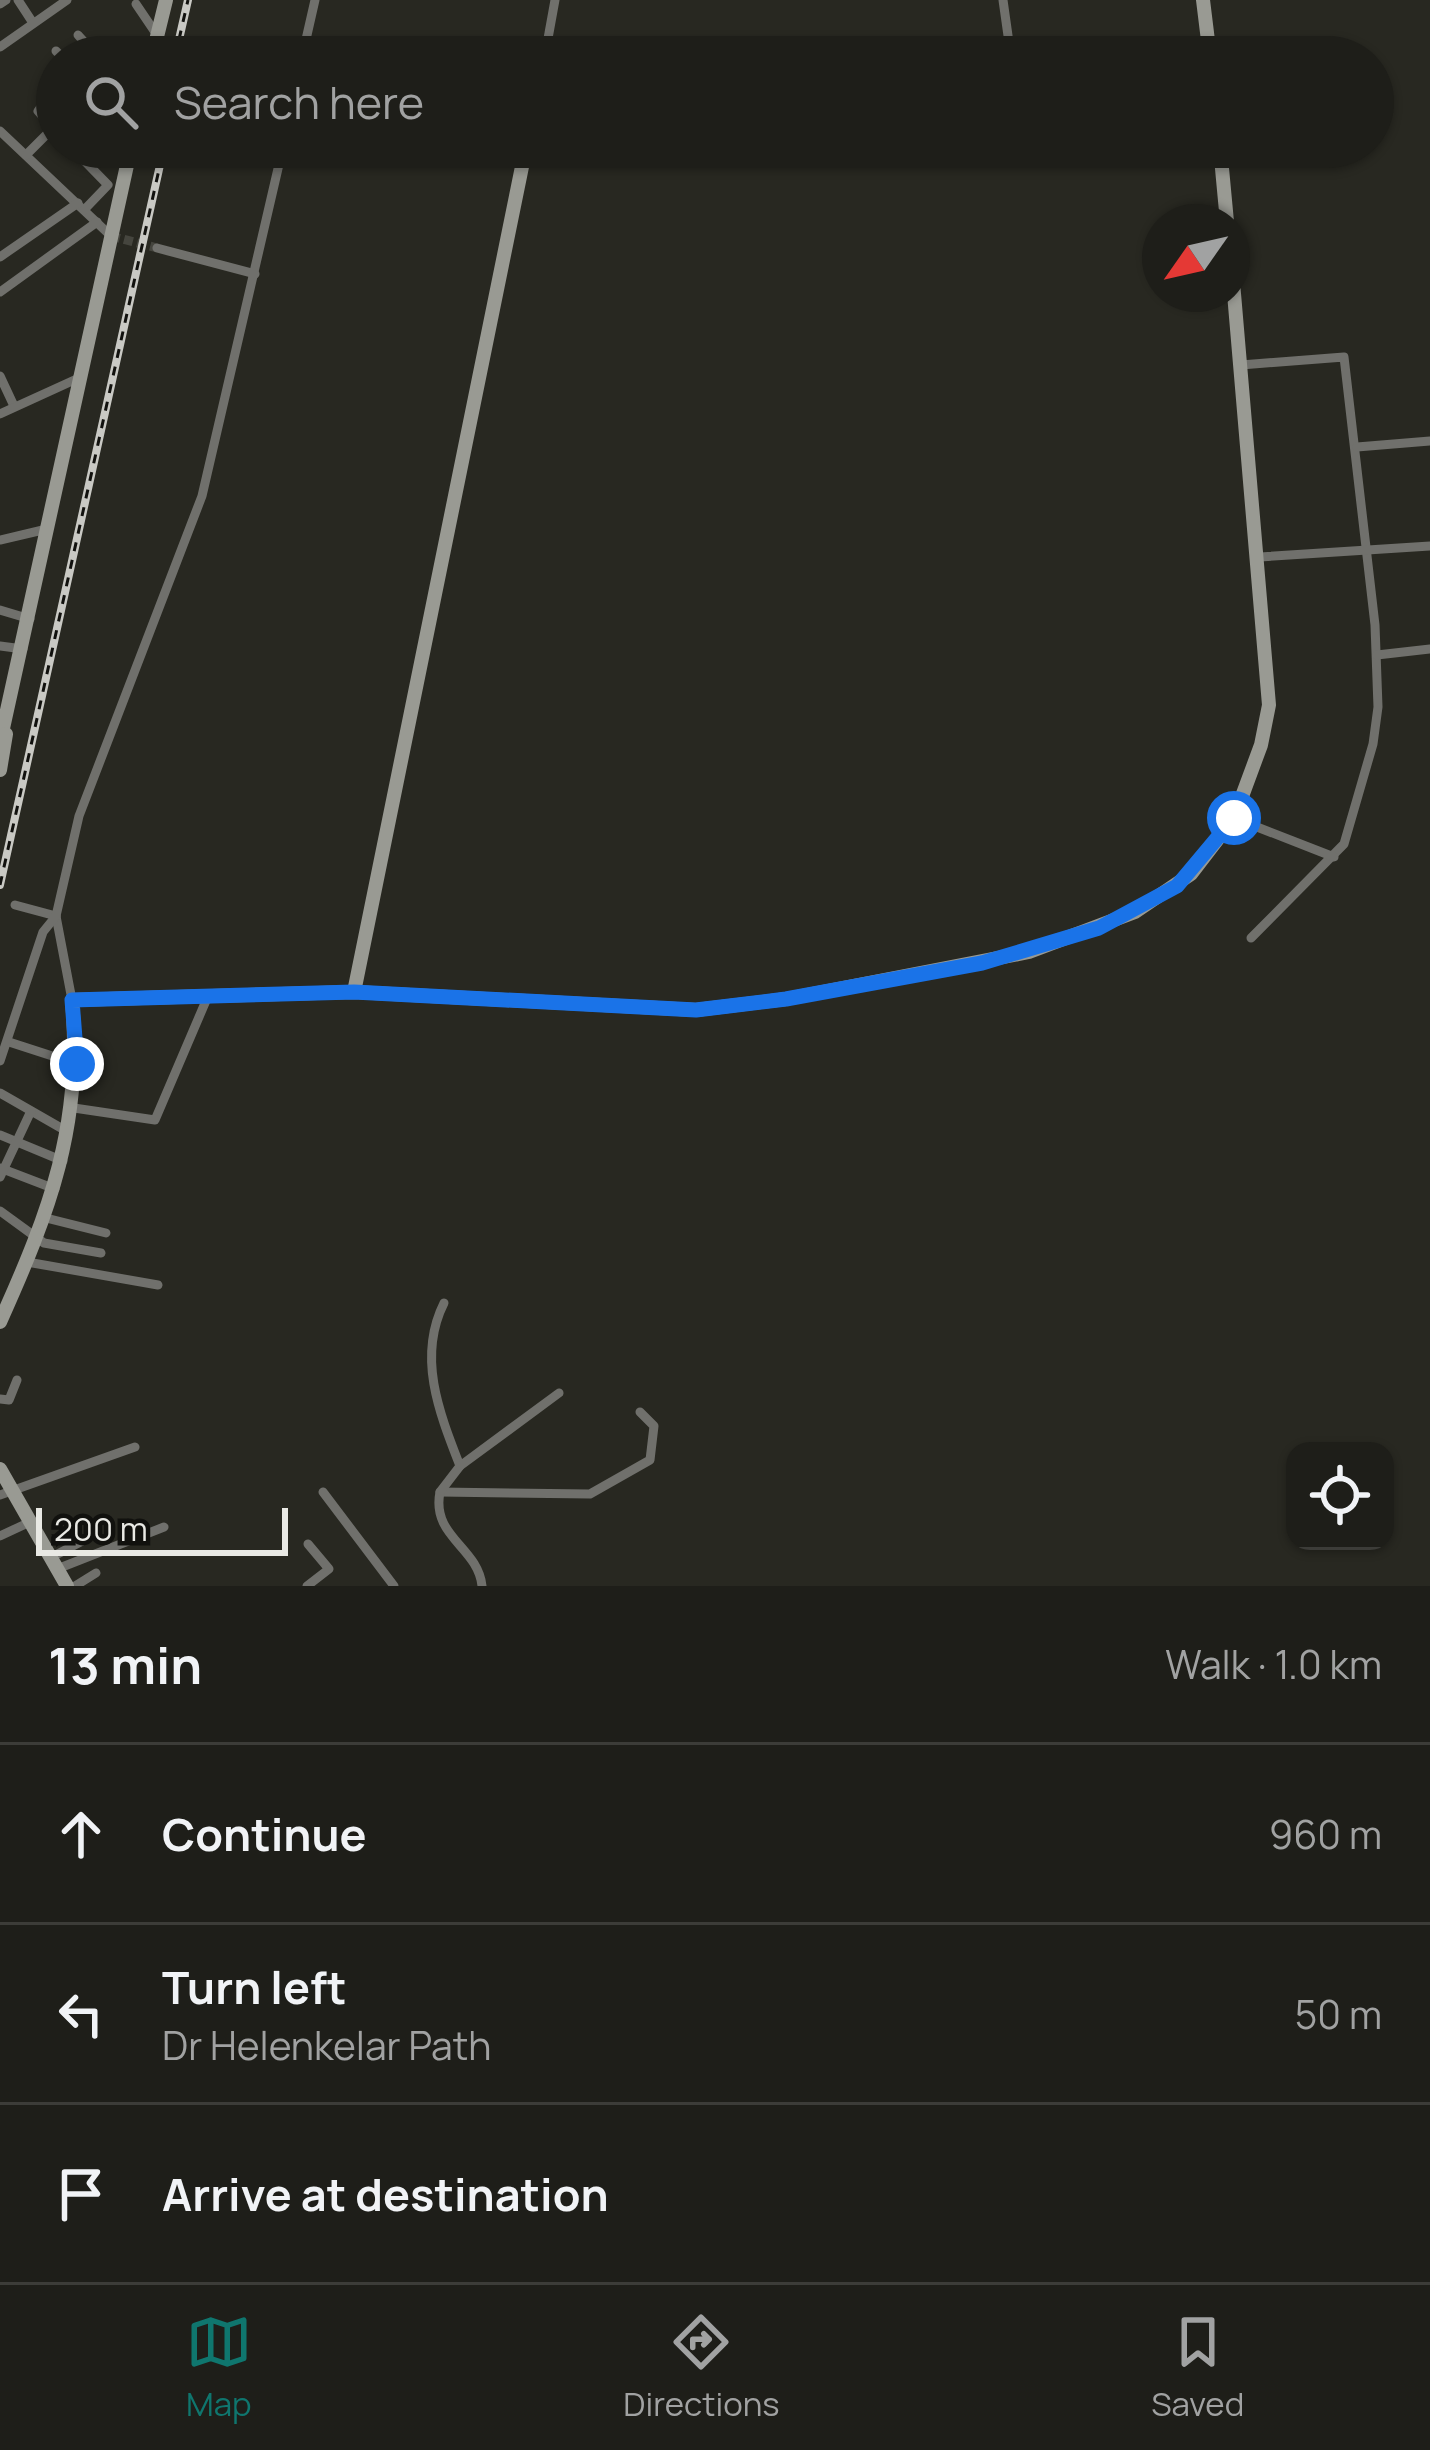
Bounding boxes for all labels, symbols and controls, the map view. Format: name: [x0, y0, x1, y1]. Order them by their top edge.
search box: [36, 36, 1394, 168]
icon: search: [78, 69, 144, 135]
text: Search here: [174, 71, 424, 133]
north arrow: [1142, 204, 1250, 312]
route start: [1207, 791, 1261, 845]
route end: [50, 1037, 104, 1091]
map controls: [1286, 1442, 1394, 1550]
button: locate: [1286, 1442, 1394, 1550]
scale bar: [36, 1502, 288, 1555]
text: 200 m: [54, 1506, 148, 1551]
text: 13 min: [48, 1630, 202, 1699]
text: Walk · 1.0 km: [1165, 1637, 1382, 1691]
icon: ahead: [48, 1801, 114, 1867]
text: Continue: [162, 1803, 367, 1865]
text: 960 m: [1269, 1807, 1382, 1861]
text: Turn left: [162, 1956, 347, 2018]
icon: left: [48, 1981, 114, 2047]
text: 50 m: [1295, 1987, 1382, 2041]
text: Dr Helenkelar Path: [162, 2018, 492, 2072]
icon: arrive: [48, 2161, 114, 2227]
text: Arrive at destination: [162, 2163, 609, 2225]
tab: Map: [186, 2309, 252, 2426]
tab: Directions: [623, 2309, 780, 2426]
tab: Saved: [1151, 2309, 1244, 2426]

